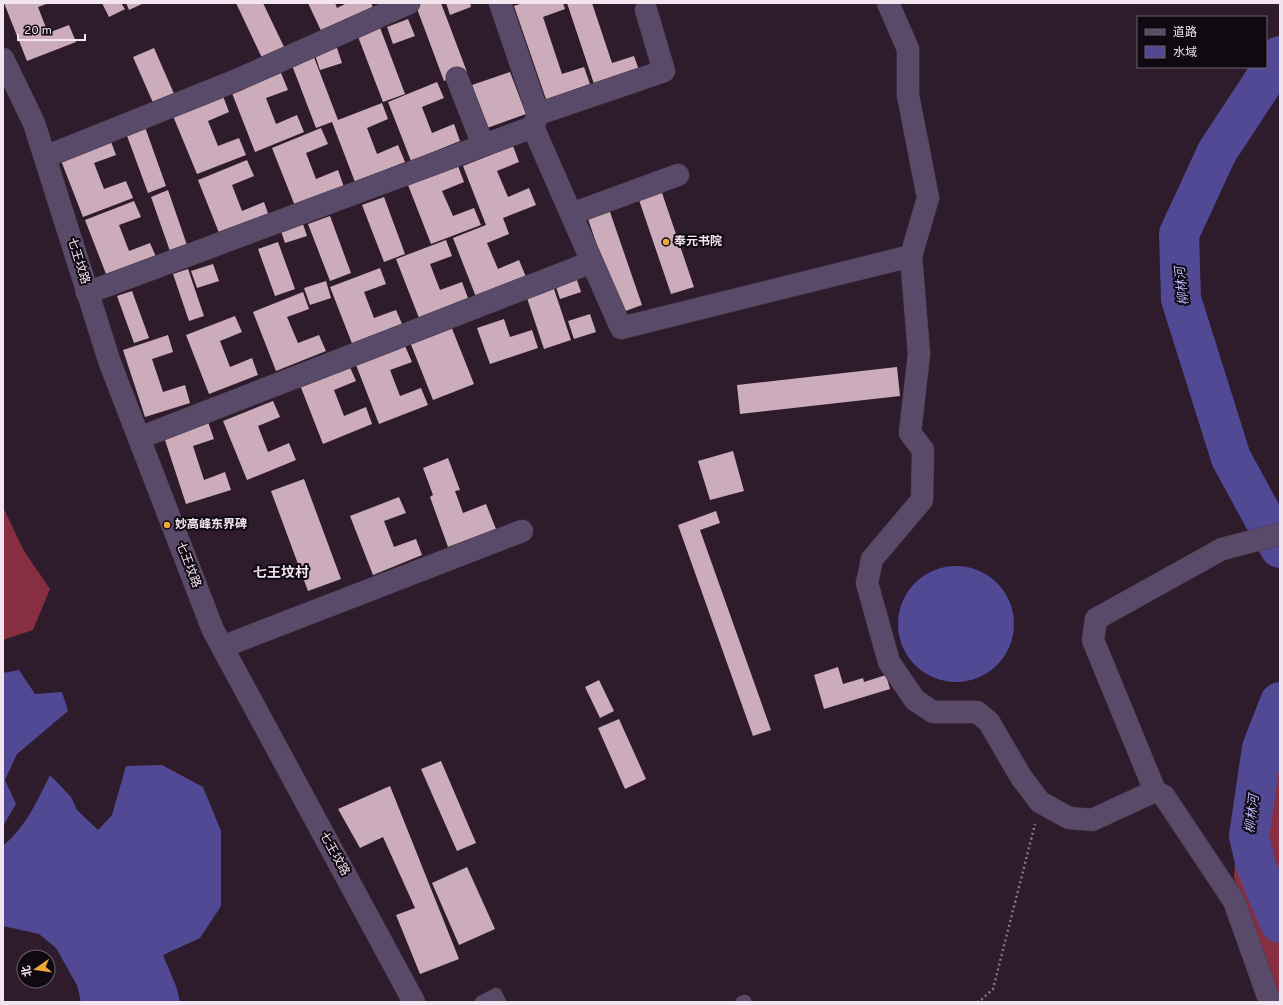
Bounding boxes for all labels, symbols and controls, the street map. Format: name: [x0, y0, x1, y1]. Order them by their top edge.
scale bar: [18, 16, 85, 42]
legend: [1137, 16, 1267, 68]
text: 20 m: [24, 23, 52, 39]
text: 道路: [1173, 25, 1197, 41]
text: 水域: [1173, 45, 1197, 61]
place label: 奉元书院: [674, 234, 722, 250]
street label: 七王坟路: [63, 236, 93, 286]
marker: 奉元书院: [661, 237, 671, 247]
water label: 柳林河: [1173, 263, 1193, 306]
place label: 妙高峰东界碑: [175, 517, 247, 533]
marker: 妙高峰东界碑: [162, 520, 172, 530]
street label: 七王坟路: [172, 540, 204, 590]
district label: 七王坟村: [253, 564, 309, 582]
water label: 柳林河: [1243, 791, 1264, 834]
street label: 七王坟路: [315, 829, 353, 879]
north arrow: [16, 949, 56, 989]
text: 北: [19, 964, 35, 978]

